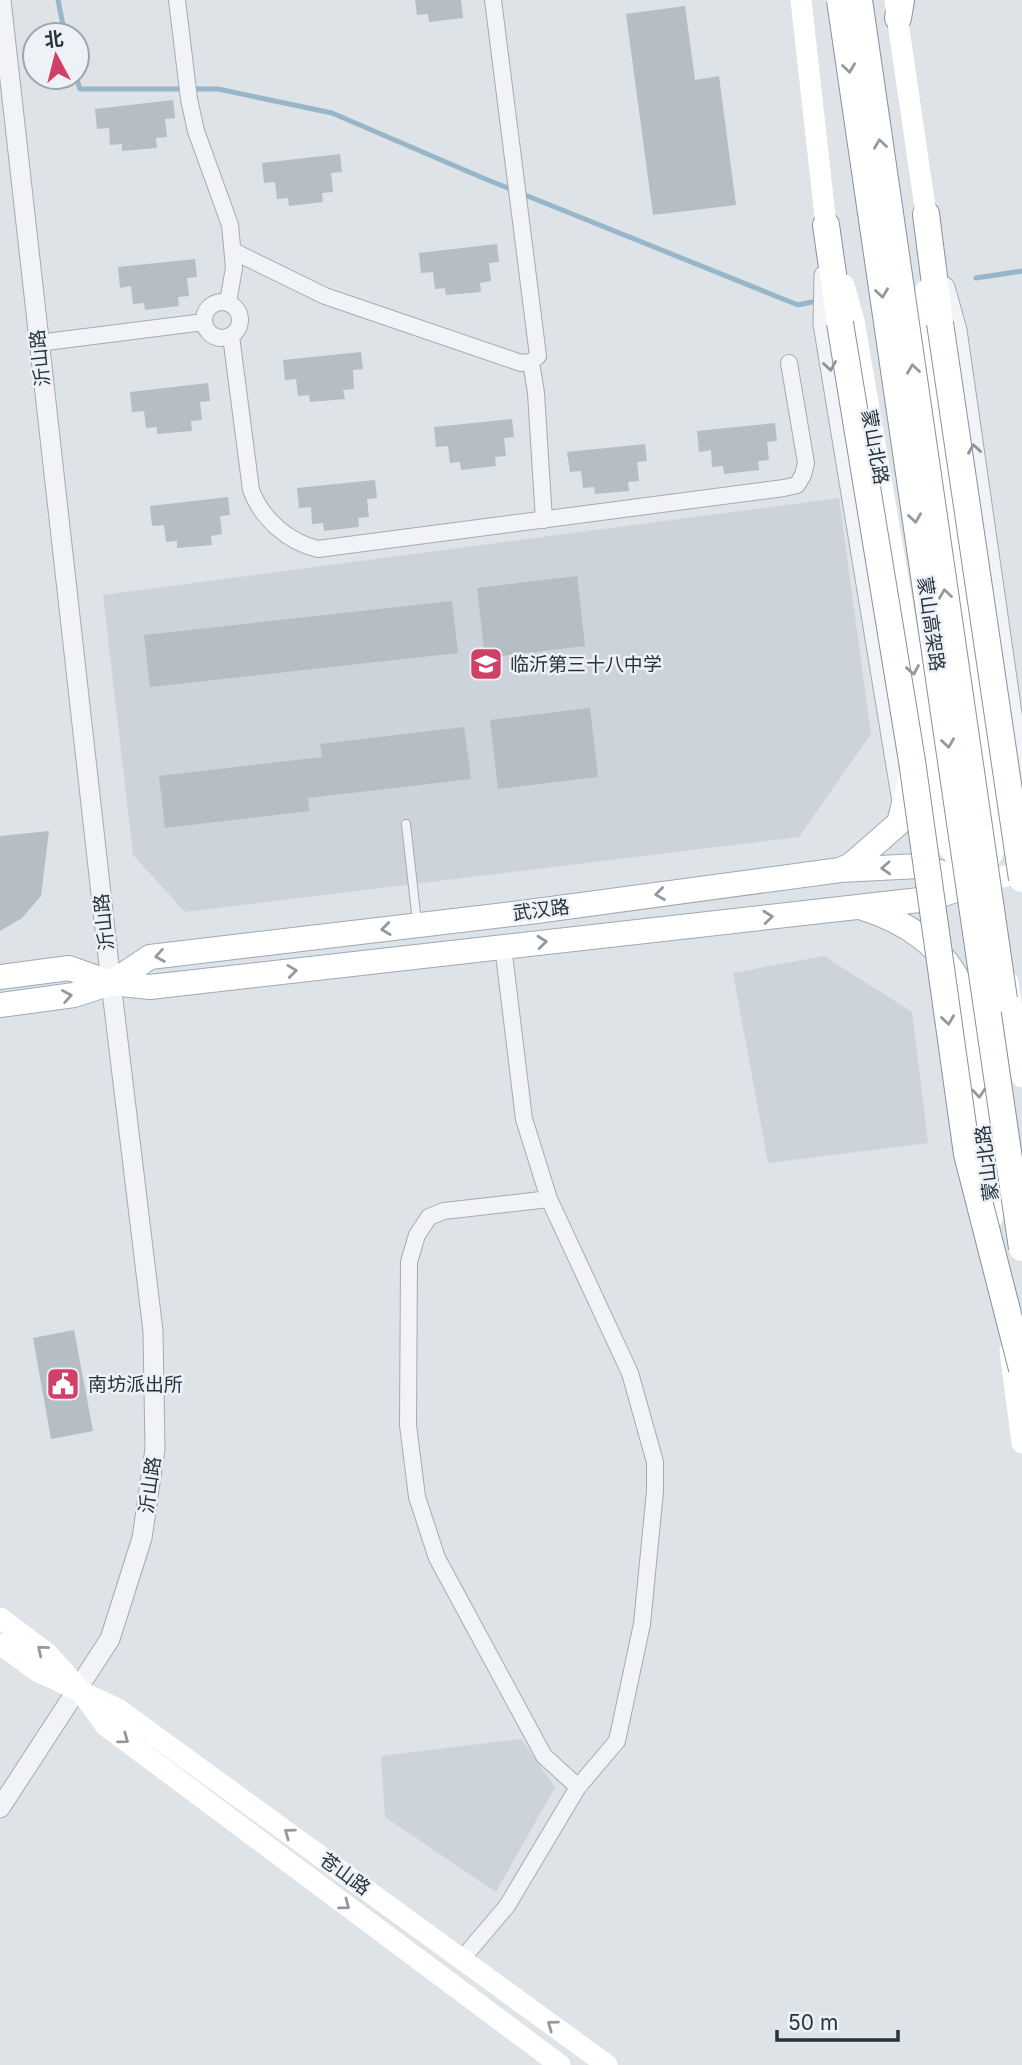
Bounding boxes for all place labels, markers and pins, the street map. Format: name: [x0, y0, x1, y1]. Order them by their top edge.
school or university icon: 临沂第三十八中学: [467, 645, 505, 683]
place label: 临沂第三十八中学: [510, 653, 662, 676]
public building icon: 南坊派出所: [44, 1365, 82, 1403]
place label: 南坊派出所: [88, 1373, 183, 1396]

